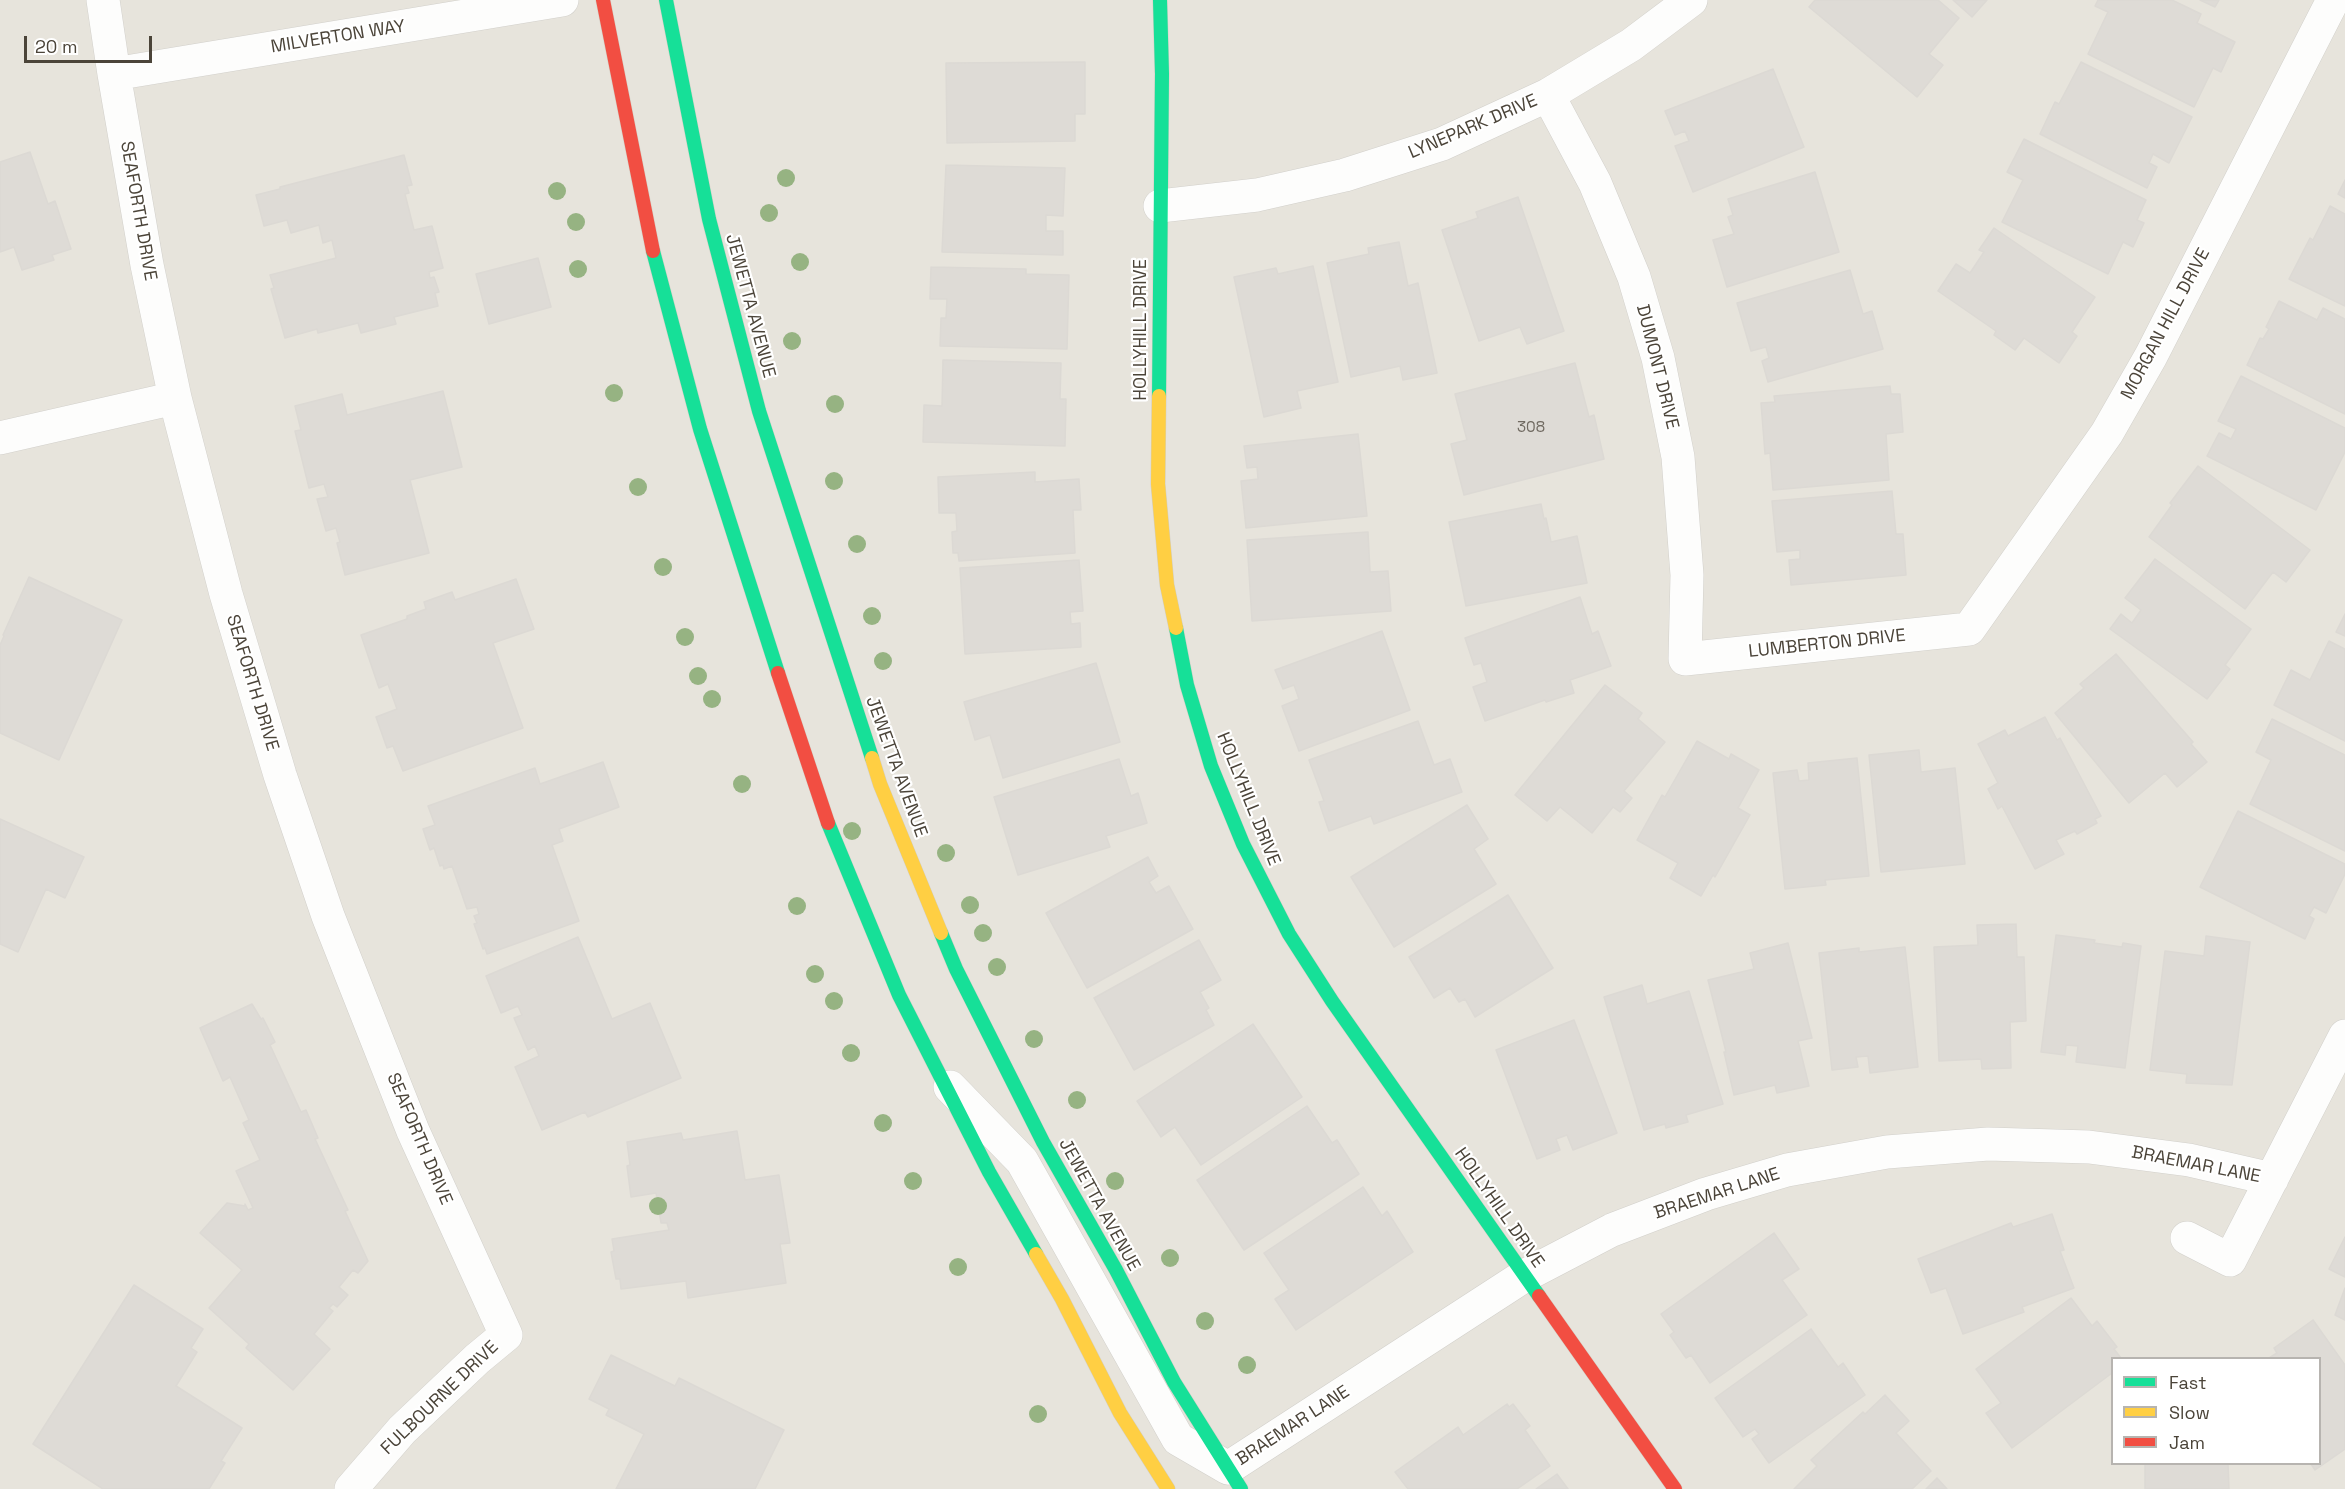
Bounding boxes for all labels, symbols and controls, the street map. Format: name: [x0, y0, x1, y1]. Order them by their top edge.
street label: MILVERTON WAY: [269, 16, 407, 58]
scale bar: [27, 24, 154, 62]
text: 20 m: [35, 35, 78, 58]
street label: LYNEPARK DRIVE: [1405, 90, 1541, 164]
street label: SEAFORTH DRIVE: [115, 140, 161, 282]
street label: JEWETTA AVENUE: [720, 232, 780, 380]
street label: MORGAN HILL DRIVE: [2117, 245, 2215, 403]
street label: HOLLYHILL DRIVE: [1130, 259, 1152, 401]
street label: DUMONT DRIVE: [1631, 302, 1683, 432]
house number: 308: [1517, 419, 1545, 437]
street label: SEAFORTH DRIVE: [221, 612, 283, 754]
street label: LUMBERTON DRIVE: [1747, 625, 1907, 663]
street label: JEWETTA AVENUE: [861, 694, 931, 840]
street label: HOLLYHILL DRIVE: [1211, 729, 1285, 869]
street label: SEAFORTH DRIVE: [381, 1070, 457, 1208]
street label: JEWETTA AVENUE: [1054, 1135, 1144, 1275]
street label: BRAEMAR LANE: [2130, 1142, 2262, 1188]
street label: HOLLYHILL DRIVE: [1450, 1144, 1548, 1272]
street label: BRAEMAR LANE: [1651, 1164, 1783, 1224]
street label: FULBOURNE DRIVE: [377, 1337, 503, 1459]
legend: [2111, 1357, 2321, 1465]
text: Fast: [2169, 1371, 2206, 1394]
street label: BRAEMAR LANE: [1232, 1381, 1354, 1471]
text: Slow: [2169, 1401, 2210, 1424]
text: Jam: [2169, 1431, 2205, 1454]

